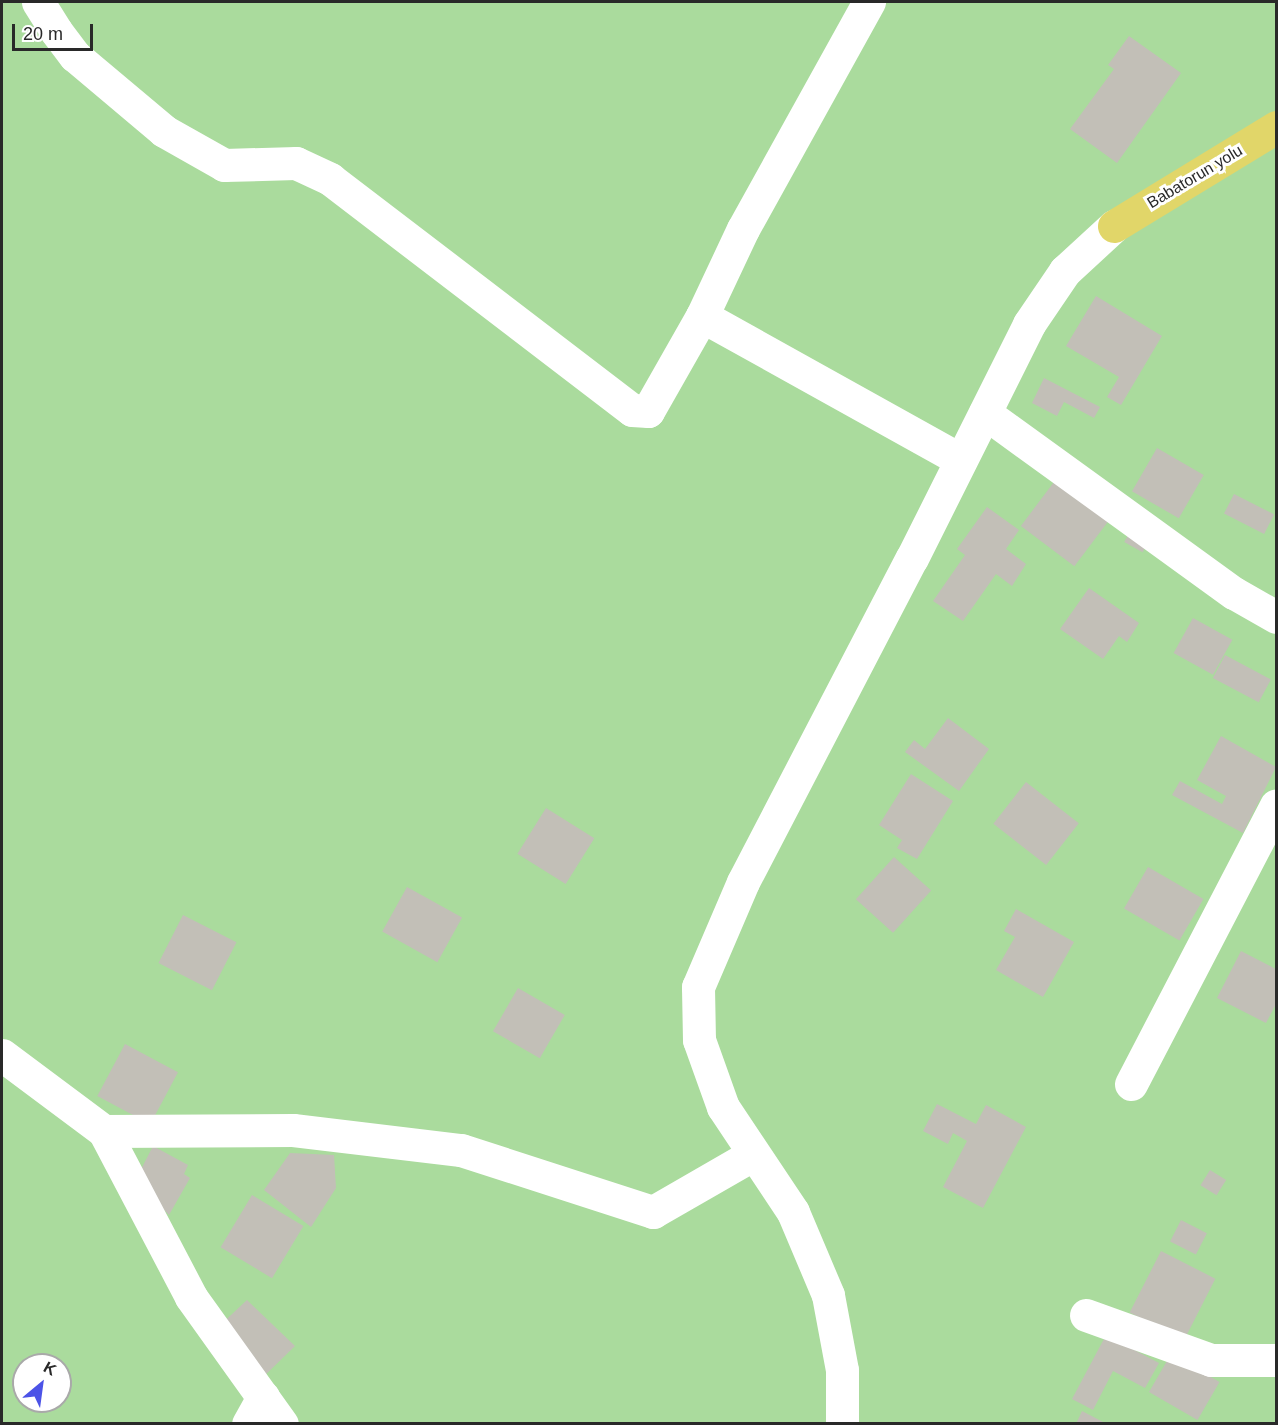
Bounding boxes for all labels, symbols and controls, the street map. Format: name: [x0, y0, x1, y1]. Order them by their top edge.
scale bar: [15, 12, 96, 50]
text: 20 m: [23, 24, 63, 44]
street label: Babatorun yolu: [1144, 141, 1246, 213]
north arrow: [12, 1353, 72, 1413]
text: K: [41, 1358, 59, 1379]

